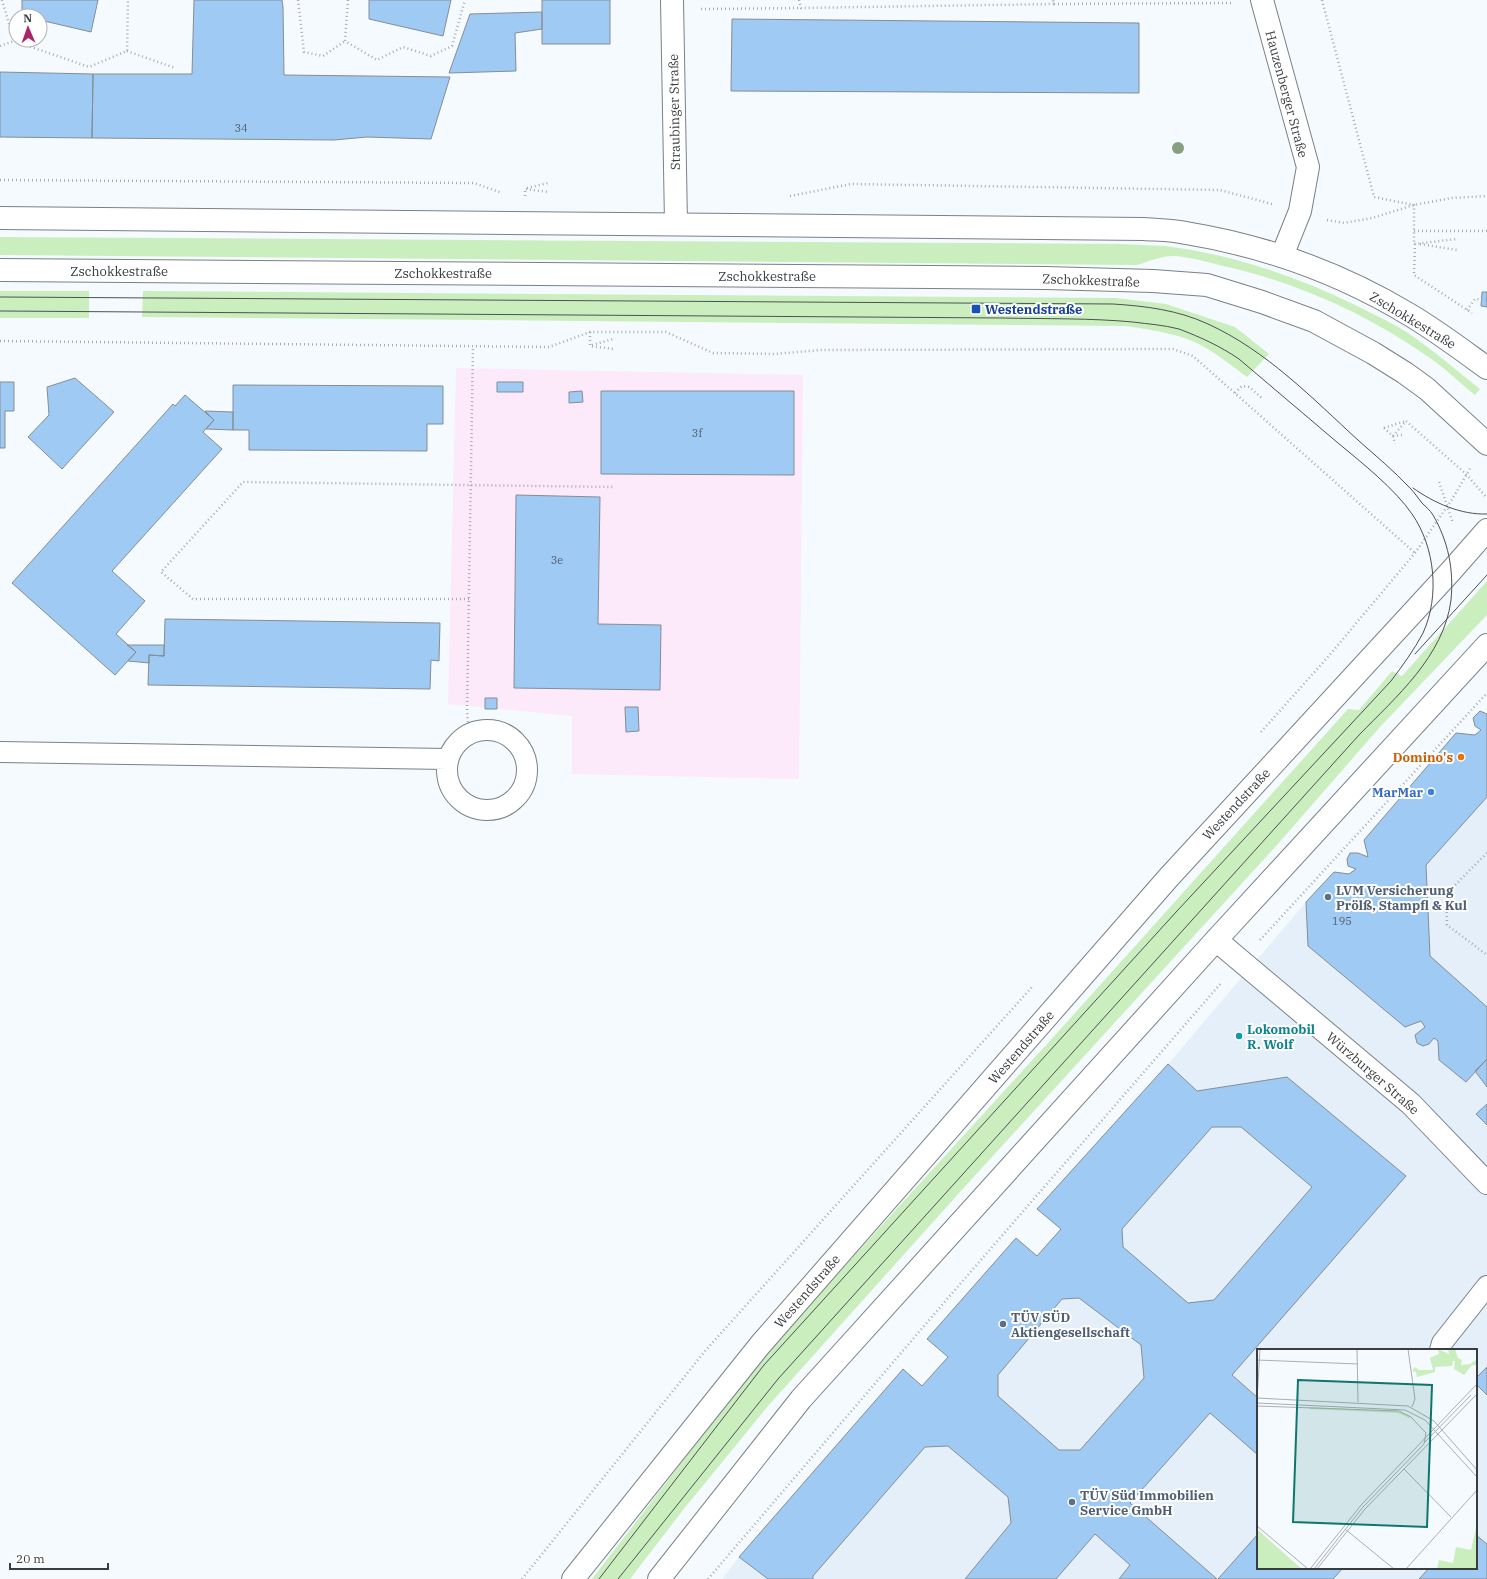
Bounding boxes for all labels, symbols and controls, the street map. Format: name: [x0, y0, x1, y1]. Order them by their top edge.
north arrow: [8, 8, 48, 48]
text: N: [23, 11, 33, 25]
street label: Hauzenberger Straße: [1261, 29, 1312, 160]
street label: Straubinger Straße: [665, 54, 684, 170]
house number: 34: [234, 121, 248, 135]
street label: Zschokkestraße: [70, 263, 168, 280]
street label: Zschokkestraße: [394, 265, 492, 282]
street label: Zschokkestraße: [718, 268, 816, 285]
street label: Zschokkestraße: [1042, 270, 1140, 291]
street label: Zschokkestraße: [1366, 288, 1459, 353]
place label: Westendstraße: [985, 301, 1082, 318]
marker: Westendstraße: [970, 303, 982, 315]
house number: 3f: [692, 426, 703, 440]
house number: 3e: [551, 553, 563, 567]
place label: Domino's: [1393, 749, 1453, 766]
marker: Domino's: [1456, 752, 1466, 762]
street label: Westendstraße: [1199, 765, 1274, 844]
place label: MarMar: [1372, 784, 1424, 801]
marker: MarMar: [1426, 787, 1436, 797]
place label: LVM Versicherung Prölß, Stampfl & Kul: [1336, 882, 1467, 914]
marker: LVM Versicherung Prölß, Stampfl & Kul: [1323, 892, 1333, 902]
house number: 195: [1332, 914, 1352, 928]
street label: Westendstraße: [985, 1007, 1058, 1088]
place label: Lokomobil R. Wolf: [1247, 1021, 1315, 1053]
street label: Würzburger Straße: [1323, 1028, 1423, 1118]
marker: Lokomobil R. Wolf: [1234, 1031, 1244, 1041]
street label: Westendstraße: [771, 1251, 844, 1332]
place label: TÜV SÜD Aktiengesellschaft: [1011, 1309, 1130, 1341]
marker: TÜV SÜD Aktiengesellschaft: [998, 1319, 1008, 1329]
inset map: [1257, 1349, 1477, 1569]
place label: TÜV Süd Immobilien Service GmbH: [1080, 1487, 1214, 1519]
marker: TÜV Süd Immobilien Service GmbH: [1067, 1497, 1077, 1507]
scale bar: [10, 1545, 108, 1571]
text: 20 m: [16, 1551, 45, 1566]

